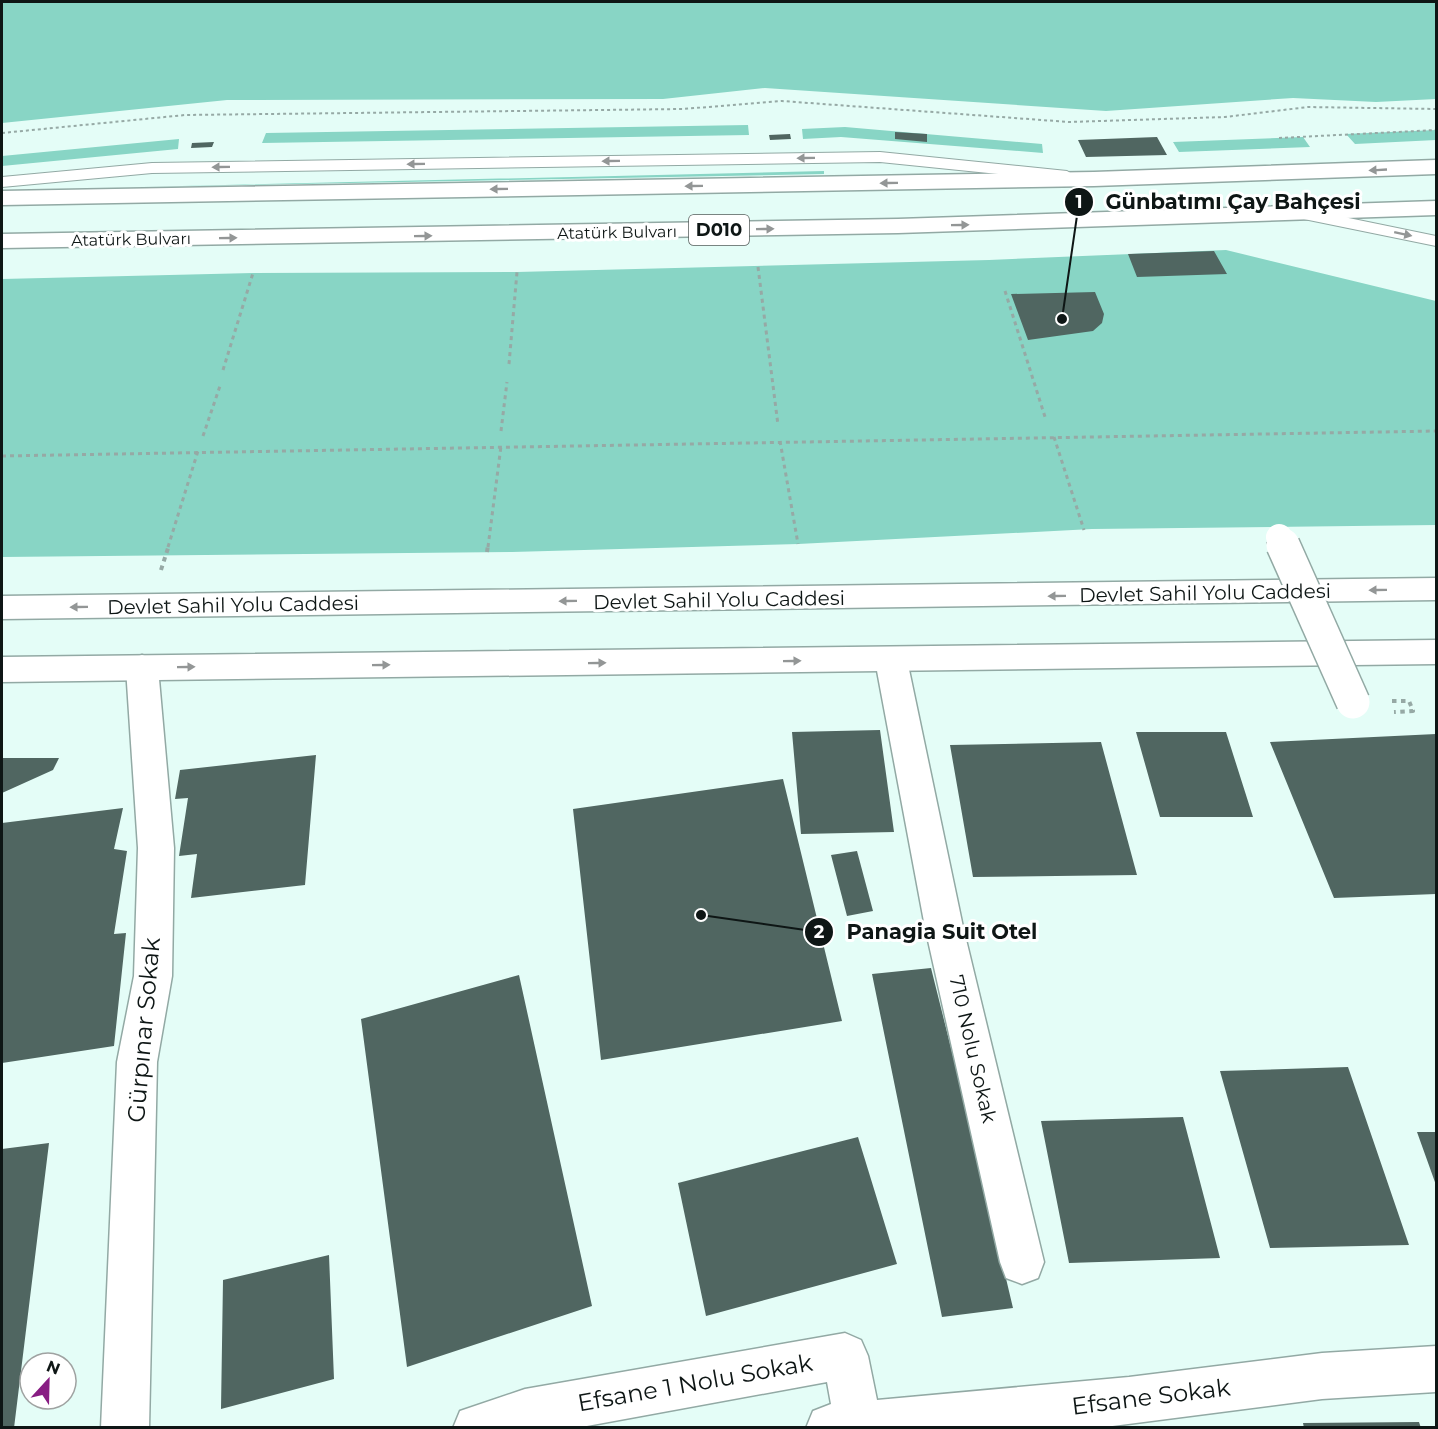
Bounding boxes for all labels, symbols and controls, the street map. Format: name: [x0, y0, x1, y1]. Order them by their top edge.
one-way arrow: [796, 153, 815, 163]
one-way arrow: [601, 156, 620, 166]
one-way arrow: [406, 159, 425, 169]
one-way arrow: [211, 162, 230, 171]
one-way arrow: [1369, 165, 1388, 174]
one-way arrow: [880, 178, 899, 188]
one-way arrow: [685, 181, 704, 191]
callout: Günbatımı Çay Bahçesi: [1064, 182, 1373, 221]
one-way arrow: [490, 185, 509, 194]
text: Günbatımı Çay Bahçesi: [1105, 189, 1361, 214]
text: 1: [1075, 191, 1083, 213]
road number: D010: [689, 215, 749, 245]
one-way arrow: [950, 220, 969, 230]
street label: Atatürk Bulvarı: [557, 222, 677, 243]
one-way arrow: [755, 224, 774, 234]
street label: Atatürk Bulvarı: [71, 229, 191, 250]
one-way arrow: [1394, 230, 1413, 239]
one-way arrow: [413, 231, 432, 241]
one-way arrow: [218, 233, 237, 243]
street label: Devlet Sahil Yolu Caddesi: [1079, 579, 1331, 607]
one-way arrow: [1369, 585, 1388, 595]
street label: Devlet Sahil Yolu Caddesi: [593, 586, 845, 614]
street label: Devlet Sahil Yolu Caddesi: [107, 591, 359, 619]
one-way arrow: [1048, 591, 1067, 601]
one-way arrow: [559, 597, 578, 606]
one-way arrow: [70, 602, 89, 612]
one-way arrow: [782, 656, 801, 666]
one-way arrow: [587, 658, 606, 668]
one-way arrow: [371, 660, 390, 670]
one-way arrow: [176, 663, 195, 672]
callout: Panagia Suit Otel: [804, 912, 1049, 951]
text: Panagia Suit Otel: [847, 919, 1037, 944]
text: 2: [814, 921, 825, 943]
street label: Gürpınar Sokak: [121, 936, 166, 1124]
street label: 710 Nolu Sokak: [944, 973, 1002, 1125]
street label: Efsane 1 Nolu Sokak: [575, 1347, 815, 1417]
north arrow: [18, 1351, 78, 1411]
text: N: [44, 1356, 63, 1379]
street label: Efsane Sokak: [1070, 1372, 1233, 1421]

